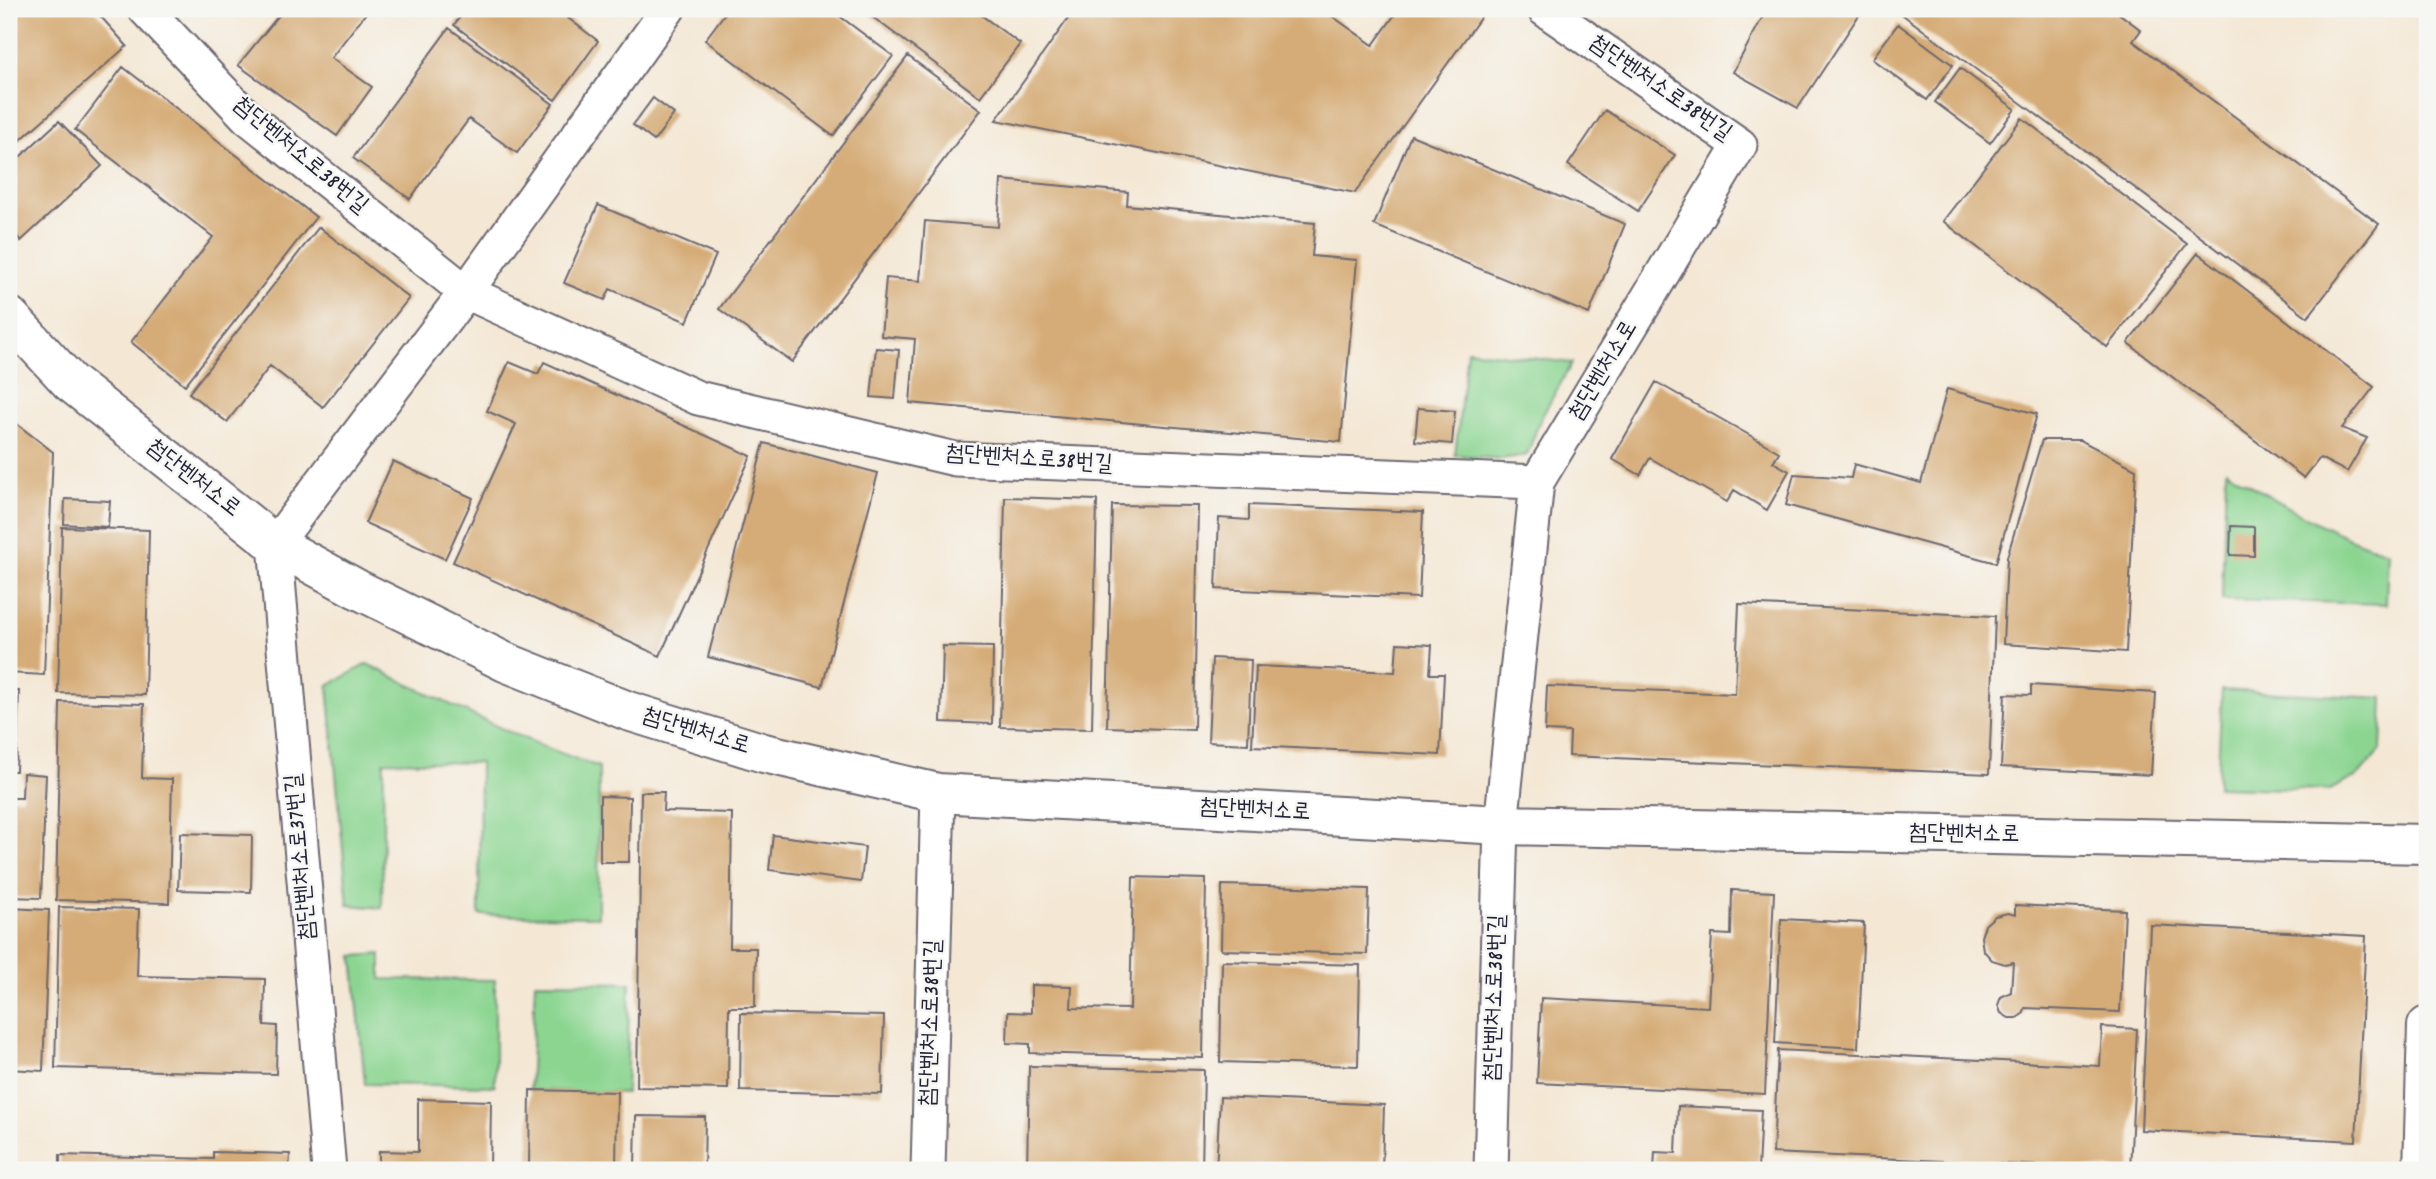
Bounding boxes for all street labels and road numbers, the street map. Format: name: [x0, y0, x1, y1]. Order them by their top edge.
street label: 첨단벤처소로38번길: [1582, 27, 1738, 151]
street label: 첨단벤처소로38번길: [225, 90, 375, 222]
street label: 첨단벤처소로: [1561, 315, 1647, 427]
street label: 첨단벤처소로: [139, 432, 247, 526]
street label: 첨단벤처소로38번길: [944, 438, 1114, 482]
street label: 첨단벤처소로: [638, 700, 754, 764]
street label: 첨단벤처소로37번길: [278, 772, 326, 942]
street label: 첨단벤처소로: [1199, 792, 1311, 830]
street label: 첨단벤처소로: [1908, 818, 2020, 852]
street label: 첨단벤처소로38번길: [1477, 914, 1515, 1082]
street label: 첨단벤처소로38번길: [913, 939, 951, 1107]

